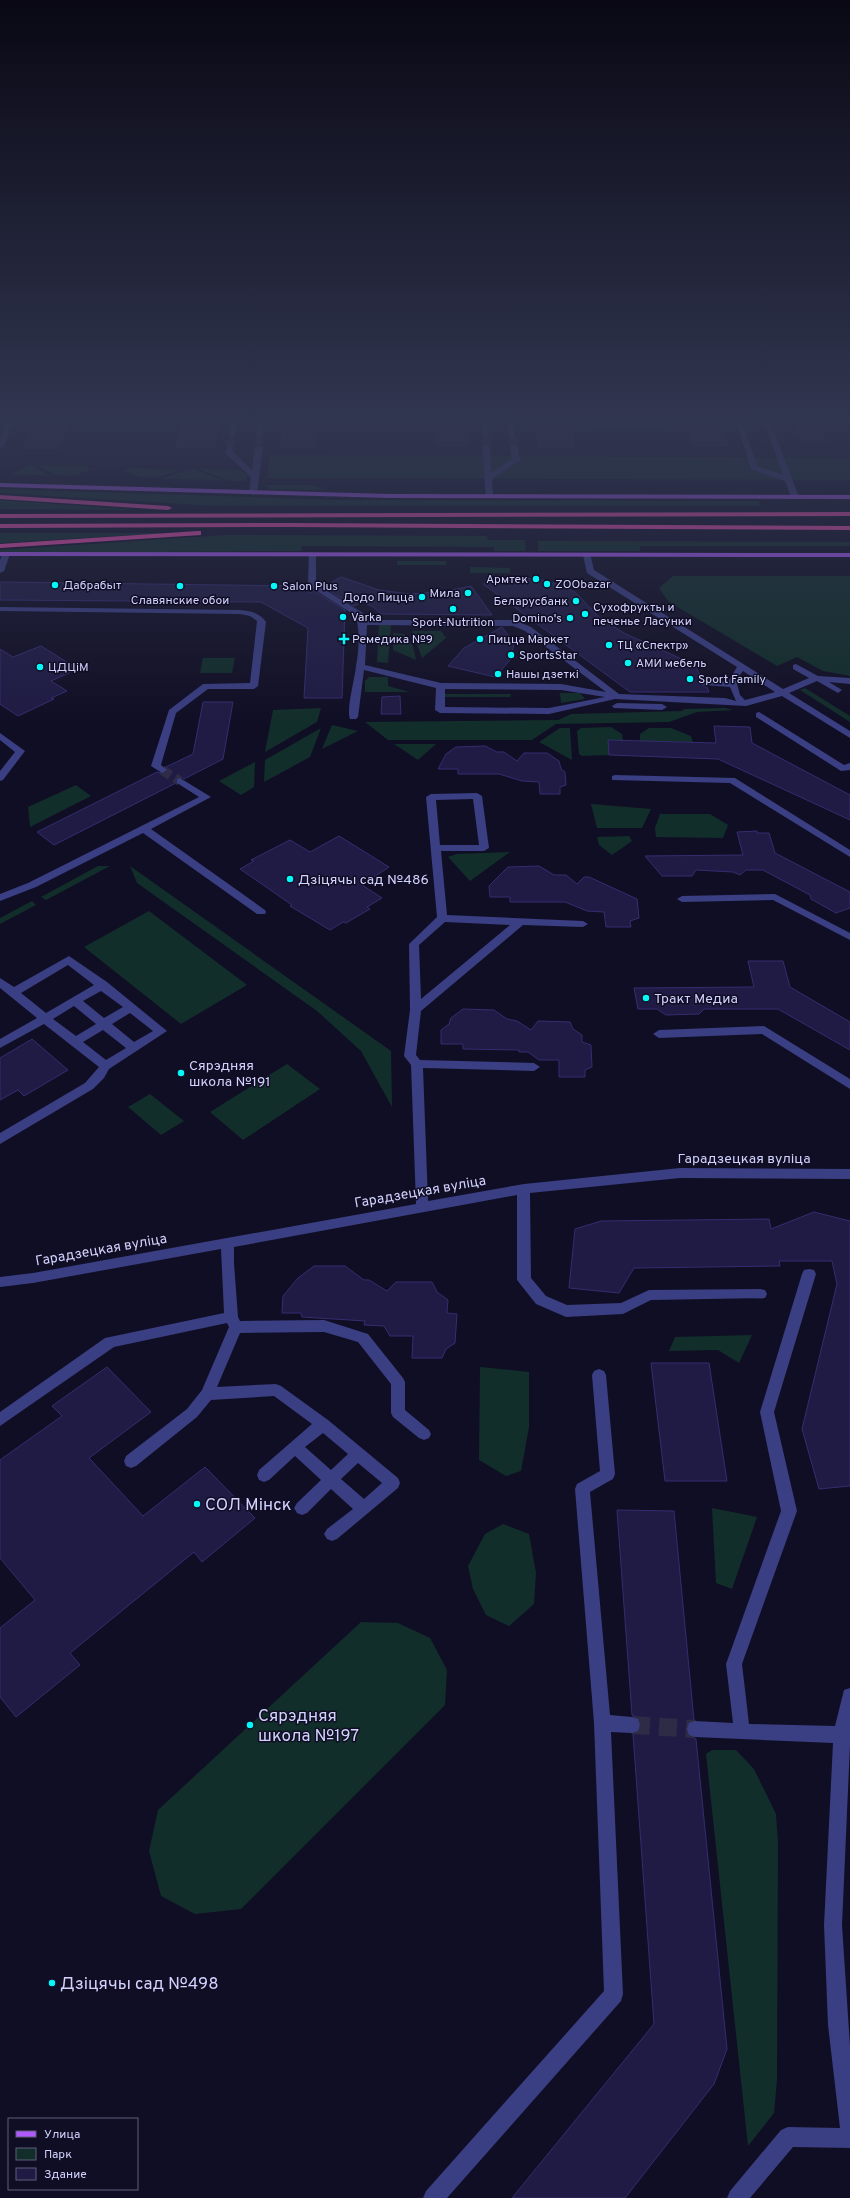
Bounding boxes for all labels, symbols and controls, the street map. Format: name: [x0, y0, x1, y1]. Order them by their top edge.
place label: Армтек: [486, 572, 528, 588]
marker: Армтек: [531, 574, 541, 584]
place label: ZOObazar: [555, 577, 611, 593]
place label: Дабрабыт: [63, 578, 122, 594]
place label: Salon Plus: [282, 579, 338, 595]
marker: ZOObazar: [542, 579, 552, 589]
marker: Дабрабыт: [50, 580, 60, 590]
marker: Славянские обои: [175, 581, 185, 591]
marker: Salon Plus: [269, 581, 279, 591]
place label: Мила: [430, 586, 460, 602]
marker: Мила: [463, 588, 473, 598]
place label: Додо Пицца: [343, 590, 414, 606]
marker: Додо Пицца: [417, 592, 427, 602]
place label: Славянские обои: [131, 593, 229, 609]
place label: Беларусбанк: [493, 594, 568, 610]
marker: Беларусбанк: [571, 596, 581, 606]
place label: Сухофрукты и печенье Ласунки: [593, 600, 692, 630]
marker: Sport-Nutrition: [448, 604, 458, 614]
marker: Сухофрукты и печенье Ласунки: [580, 609, 590, 619]
place label: Varka: [351, 610, 381, 626]
place label: Domino's: [512, 611, 562, 627]
marker: Varka: [338, 612, 348, 622]
marker: Domino's: [565, 613, 575, 623]
place label: Sport-Nutrition: [412, 615, 494, 631]
place label: Ремедика №9: [352, 632, 433, 648]
place label: Пицца Маркет: [488, 632, 569, 648]
marker: Ремедика №9: [339, 634, 349, 644]
marker: Пицца Маркет: [475, 634, 485, 644]
place label: ТЦ «Спектр»: [617, 638, 688, 654]
marker: ТЦ «Спектр»: [604, 640, 614, 650]
place label: SportsStar: [519, 648, 578, 664]
marker: SportsStar: [506, 650, 516, 660]
place label: АМИ мебель: [636, 656, 706, 672]
marker: АМИ мебель: [623, 658, 633, 668]
place label: ЦДЦіМ: [48, 660, 89, 676]
marker: ЦДЦіМ: [35, 662, 45, 672]
place label: Нашы дзеткі: [506, 667, 579, 683]
marker: Нашы дзеткі: [493, 669, 503, 679]
place label: Sport Family: [698, 672, 766, 688]
marker: Sport Family: [685, 674, 695, 684]
place label: Дзіцячы сад №486: [298, 872, 429, 889]
marker: Дзіцячы сад №486: [285, 874, 295, 884]
place label: Тракт Медиа: [654, 991, 738, 1008]
marker: Тракт Медиа: [641, 993, 651, 1003]
place label: Сярэдняя школа №191: [189, 1058, 271, 1091]
marker: Сярэдняя школа №191: [176, 1068, 186, 1078]
street label: Гарадзецкая вуліца: [677, 1151, 811, 1168]
street label: Гарадзецкая вуліца: [353, 1173, 487, 1212]
street label: Гарадзецкая вуліца: [34, 1231, 168, 1270]
place label: СОЛ Мінск: [205, 1495, 292, 1517]
marker: СОЛ Мінск: [192, 1499, 202, 1509]
place label: Сярэдняя школа №197: [258, 1706, 359, 1748]
marker: Сярэдняя школа №197: [245, 1720, 255, 1730]
place label: Дзіцячы сад №498: [60, 1974, 219, 1996]
marker: Дзіцячы сад №498: [47, 1978, 57, 1988]
legend: [8, 2118, 138, 2190]
text: Улица: [44, 2127, 80, 2143]
text: Парк: [44, 2147, 72, 2163]
text: Здание: [44, 2167, 87, 2183]

